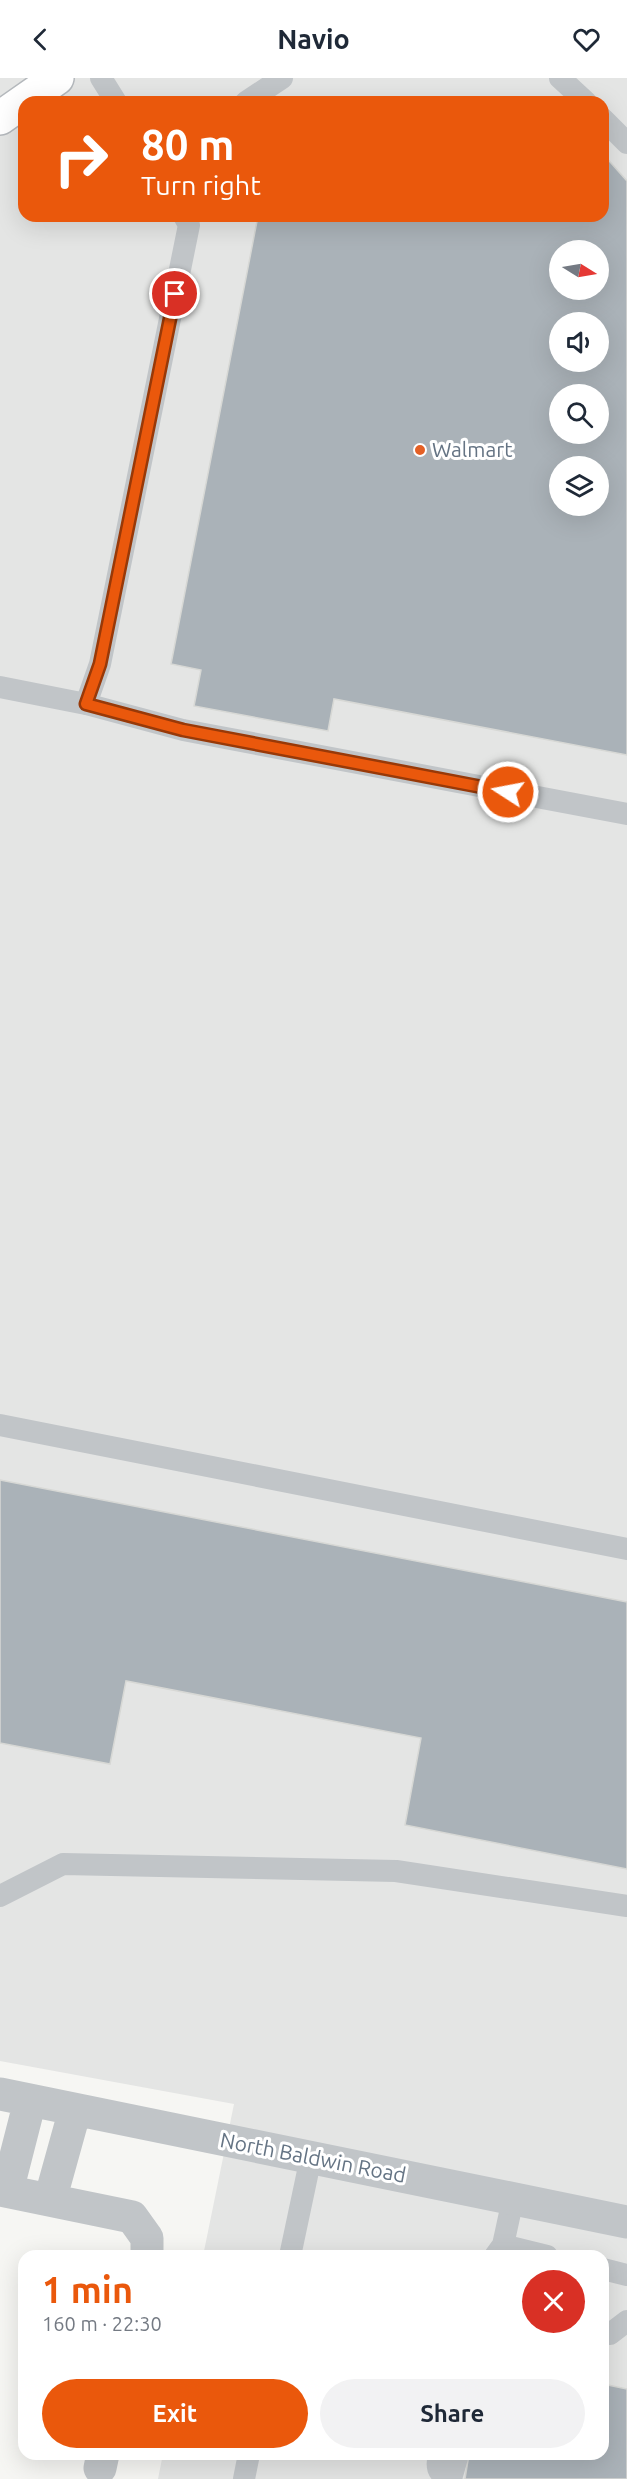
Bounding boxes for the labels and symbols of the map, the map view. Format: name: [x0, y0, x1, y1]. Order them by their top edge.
north arrow: [549, 240, 609, 300]
pin: [149, 268, 200, 319]
place label: Walmart: [432, 437, 512, 461]
marker: Walmart: [413, 443, 427, 457]
position arrow: [476, 760, 540, 824]
street label: North Baldwin Road: [218, 2127, 408, 2187]

